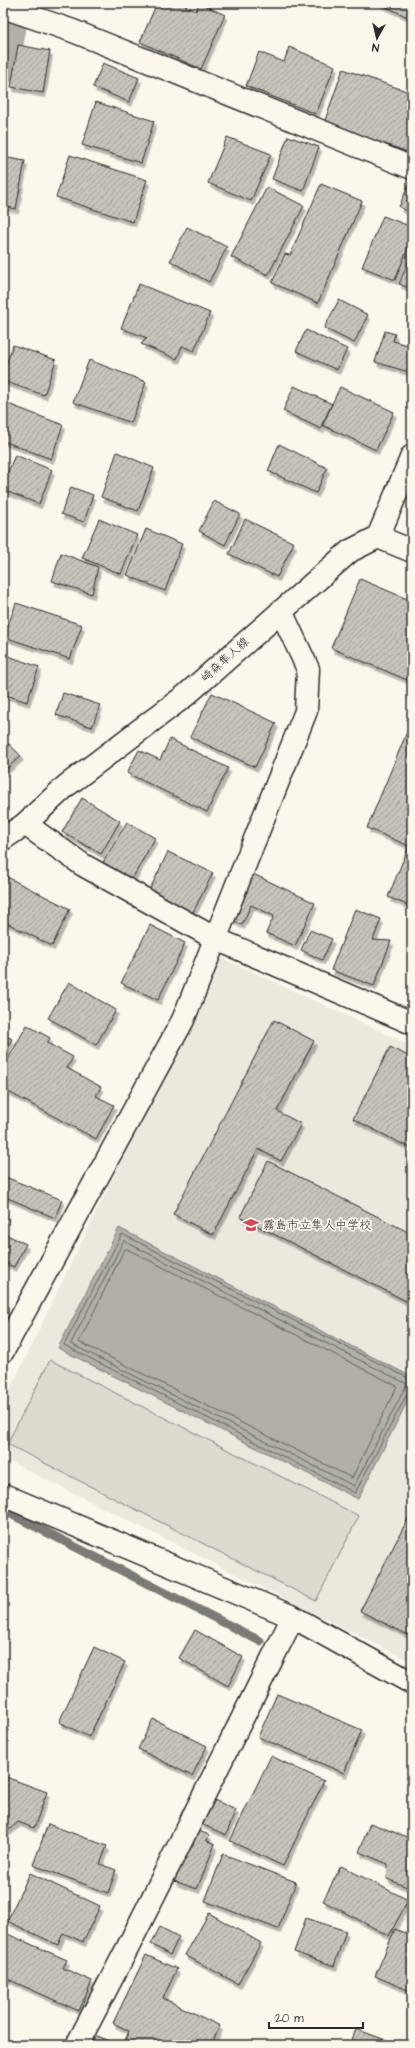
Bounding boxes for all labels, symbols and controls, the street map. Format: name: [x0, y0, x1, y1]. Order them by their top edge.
north arrow: [357, 18, 397, 58]
text: N: [371, 39, 380, 55]
street label: 崎森隼人線: [197, 634, 253, 686]
school or university icon: 霧島市立隼人中学校: [242, 1216, 260, 1234]
place label: 霧島市立隼人中学校: [263, 1217, 371, 1234]
scale bar: [269, 2004, 363, 2030]
text: 20 m: [275, 2010, 304, 2027]

